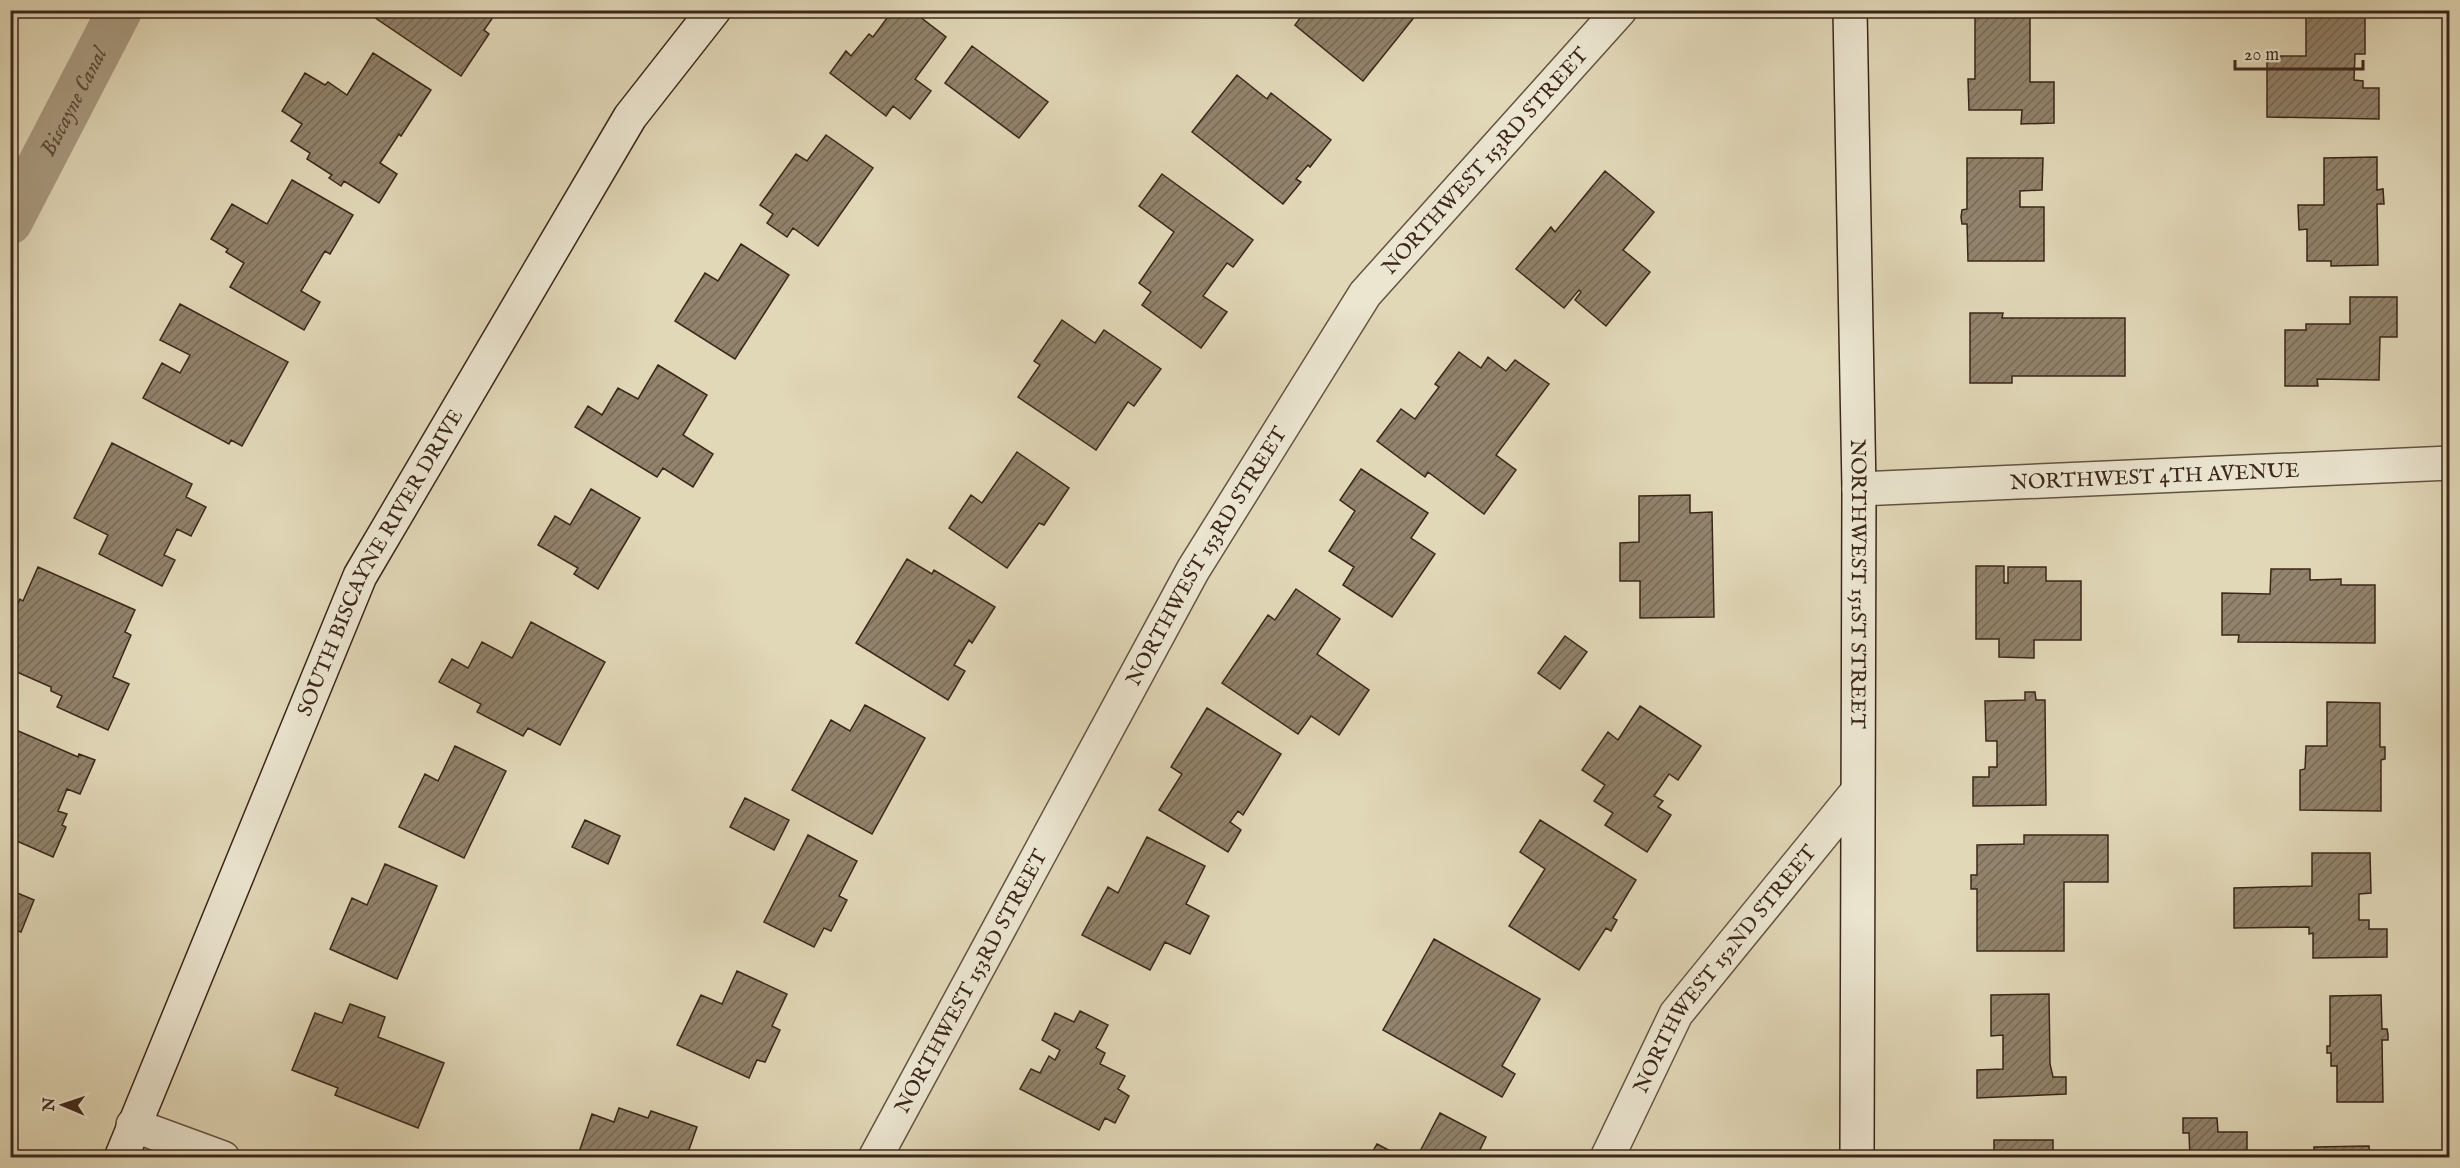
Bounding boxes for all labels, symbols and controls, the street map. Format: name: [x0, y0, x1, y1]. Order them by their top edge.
scale bar: [2235, 33, 2362, 71]
water label: Biscayne Canal: [35, 41, 115, 161]
street label: NORTHWEST 153RD STREET: [1377, 42, 1595, 281]
text: 20 m: [2244, 44, 2279, 67]
street label: SOUTH BISCAYNE RIVER DRIVE: [292, 405, 470, 721]
street label: NORTHWEST 153RD STREET: [1121, 422, 1294, 691]
street label: NORTHWEST 151ST STREET: [1843, 439, 1871, 729]
street label: NORTHWEST 4TH AVENUE: [2010, 458, 2300, 497]
street label: NORTHWEST 152ND STREET: [1628, 840, 1824, 1098]
street label: NORTHWEST 153RD STREET: [890, 845, 1055, 1119]
north arrow: [33, 1075, 93, 1135]
text: N: [40, 1097, 60, 1113]

